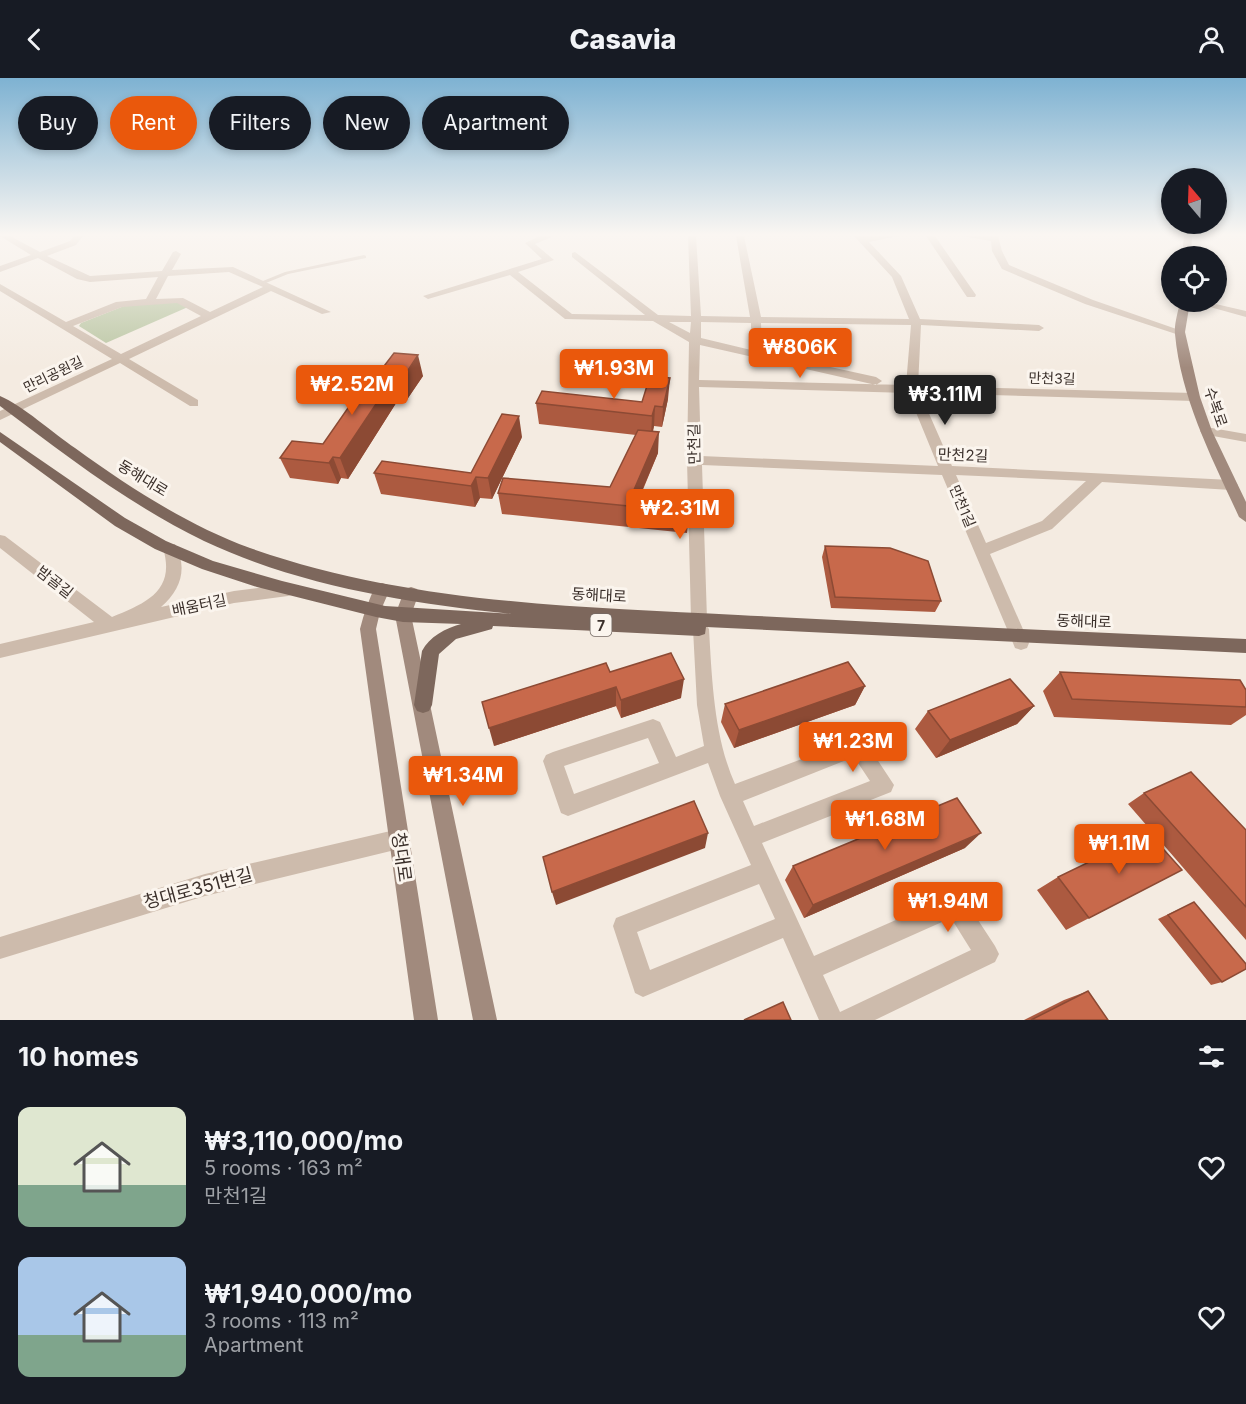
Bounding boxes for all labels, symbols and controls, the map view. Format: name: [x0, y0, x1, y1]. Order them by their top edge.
icon: back: [18, 23, 51, 56]
text: Casavia: [570, 23, 676, 56]
icon: person: [1195, 23, 1228, 56]
chip: Buy: [18, 96, 98, 150]
chip: Rent: [110, 96, 197, 150]
chip: Filters: [209, 96, 311, 150]
chip: New: [323, 96, 410, 150]
chip: Apartment: [422, 96, 569, 150]
north arrow: [1161, 168, 1227, 234]
map controls: [1161, 168, 1227, 312]
button: locate: [1161, 246, 1227, 312]
pin: ₩806K: [758, 328, 842, 379]
text: ₩806K: [763, 335, 837, 359]
pin: ₩1.93M: [565, 349, 663, 400]
street label: 만리공원길: [20, 352, 86, 396]
text: ₩1.93M: [574, 356, 654, 380]
pin: ₩2.52M: [303, 365, 401, 416]
street label: 만천3길: [1028, 369, 1076, 387]
text: ₩2.52M: [310, 372, 394, 396]
pin: ₩3.11M: [896, 375, 994, 426]
text: ₩3.11M: [908, 382, 982, 406]
street label: 수복로: [1200, 384, 1232, 430]
street label: 만천길: [684, 423, 704, 465]
street label: 만천2길: [937, 445, 989, 465]
street label: 동해대로: [114, 456, 172, 500]
street label: 만천1길: [947, 482, 979, 530]
pin: ₩2.31M: [631, 489, 729, 540]
text: ₩2.31M: [640, 496, 720, 520]
street label: 밤골길: [33, 562, 77, 602]
street label: 동해대로: [571, 584, 627, 606]
street label: 배움터길: [170, 590, 228, 620]
street label: 동해대로: [1056, 611, 1112, 631]
road number: 7: [590, 614, 612, 636]
pin: ₩1.23M: [804, 722, 902, 773]
text: ₩1.23M: [813, 729, 893, 753]
pin: ₩1.34M: [414, 756, 512, 807]
text: ₩1.34M: [423, 763, 503, 787]
pin: ₩1.68M: [836, 800, 934, 851]
text: ₩1.68M: [845, 807, 925, 831]
pin: ₩1.1M: [1077, 824, 1161, 875]
street label: 청대로: [388, 831, 416, 883]
text: ₩1.1M: [1088, 831, 1150, 855]
street label: 청대로351번길: [141, 863, 255, 913]
pin: ₩1.94M: [899, 882, 997, 933]
text: ₩1.94M: [908, 889, 989, 913]
icon: filters: [1195, 1040, 1228, 1073]
text: 10 homes: [18, 1041, 139, 1072]
text: ₩3,110,000/mo: [204, 1125, 403, 1156]
icon: home: [66, 1131, 138, 1203]
icon: heart: [1195, 1151, 1228, 1184]
text: 5 rooms · 163 m²: [204, 1156, 363, 1180]
text: 만천1길: [204, 1184, 267, 1208]
text: ₩1,940,000/mo: [204, 1278, 412, 1309]
icon: home: [66, 1281, 138, 1353]
icon: heart: [1195, 1301, 1228, 1334]
text: 3 rooms · 113 m²: [204, 1309, 359, 1333]
text: Apartment: [204, 1333, 303, 1357]

